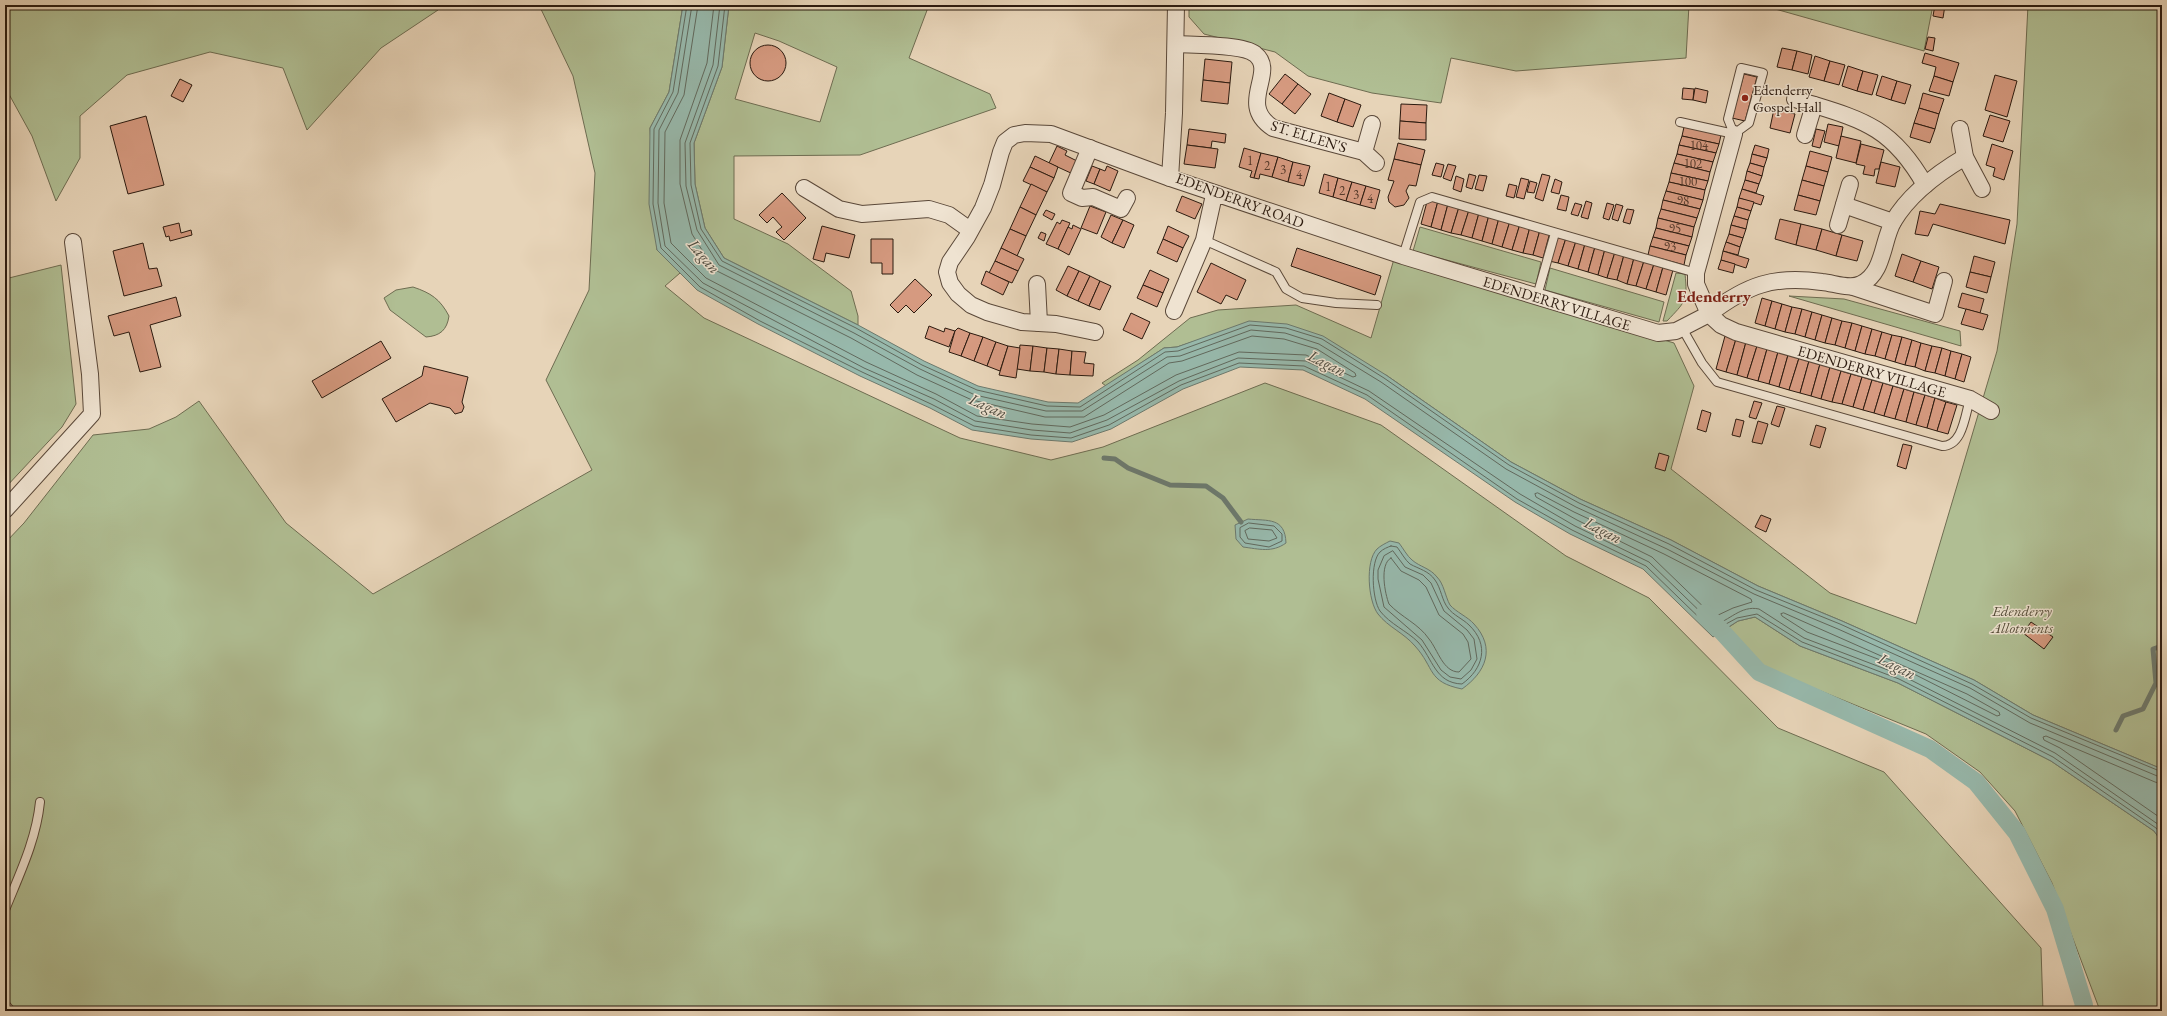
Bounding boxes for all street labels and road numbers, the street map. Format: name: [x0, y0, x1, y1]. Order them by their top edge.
street label: ST. ELLEN'S: [1269, 115, 1349, 157]
street label: EDENDERRY ROAD: [1173, 168, 1307, 232]
street label: EDENDERRY VILLAGE: [1481, 271, 1634, 335]
street label: EDENDERRY VILLAGE: [1795, 341, 1949, 401]

